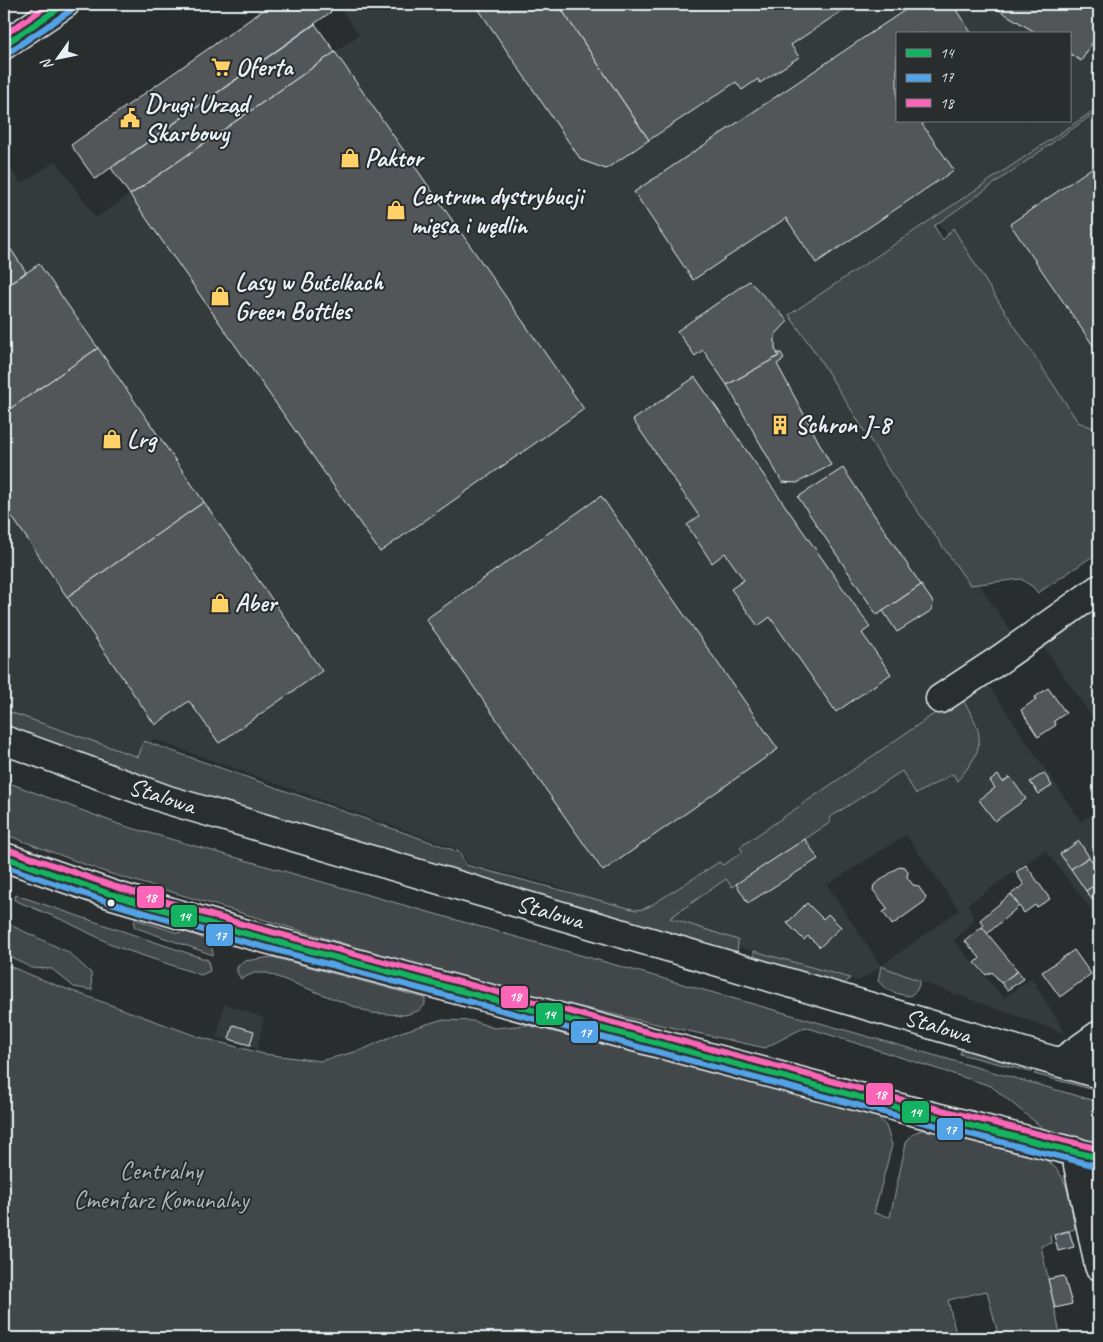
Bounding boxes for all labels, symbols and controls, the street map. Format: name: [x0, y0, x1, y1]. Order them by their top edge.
north arrow: [32, 32, 82, 82]
legend: [896, 32, 1070, 122]
text: 14: [940, 44, 955, 63]
place label: Oferta: [236, 51, 294, 83]
text: N: [37, 55, 57, 73]
supermarket icon: Oferta: [210, 56, 232, 78]
text: 17: [940, 68, 955, 87]
place label: Drugi Urząd Skarbowy: [145, 88, 252, 149]
text: 18: [940, 94, 955, 113]
public building icon: Drugi Urząd Skarbowy: [119, 107, 141, 129]
place label: Paktor: [365, 142, 426, 174]
shop icon: Paktor: [339, 147, 361, 169]
place label: Centrum dystrybucji mięsa i wędlin: [411, 180, 586, 241]
shop icon: Centrum dystrybucji mięsa i wędlin: [385, 199, 407, 221]
place label: Lasy w Butelkach Green Bottles: [235, 266, 384, 327]
shop icon: Lasy w Butelkach Green Bottles: [209, 285, 231, 307]
place label: Schron J-8: [795, 409, 893, 441]
building icon: Schron J-8: [769, 414, 791, 436]
place label: Lrg: [127, 423, 159, 455]
shop icon: Lrg: [101, 428, 123, 450]
place label: Aber: [235, 587, 279, 619]
shop icon: Aber: [209, 592, 231, 614]
street label: Stalowa: [125, 770, 202, 823]
line badge: 18: [136, 885, 165, 909]
street label: Stalowa: [513, 887, 590, 938]
text: 18: [144, 889, 158, 906]
unlabelled marker: [106, 898, 116, 908]
line badge: 14: [170, 904, 198, 928]
text: 14: [178, 908, 192, 925]
line badge: 17: [205, 923, 234, 947]
text: 17: [214, 927, 228, 944]
line badge: 18: [500, 985, 529, 1009]
text: 18: [509, 988, 523, 1005]
street label: Stalowa: [901, 1001, 978, 1052]
line badge: 14: [535, 1002, 564, 1026]
text: 14: [543, 1006, 557, 1023]
line badge: 17: [570, 1020, 599, 1044]
text: 17: [579, 1024, 593, 1041]
line badge: 18: [865, 1082, 894, 1106]
text: 18: [874, 1086, 888, 1103]
line badge: 14: [901, 1100, 930, 1124]
text: 14: [909, 1104, 923, 1121]
line badge: 17: [936, 1117, 964, 1141]
text: 17: [944, 1121, 958, 1138]
park label: Centralny Cmentarz Komunalny: [73, 1155, 251, 1216]

